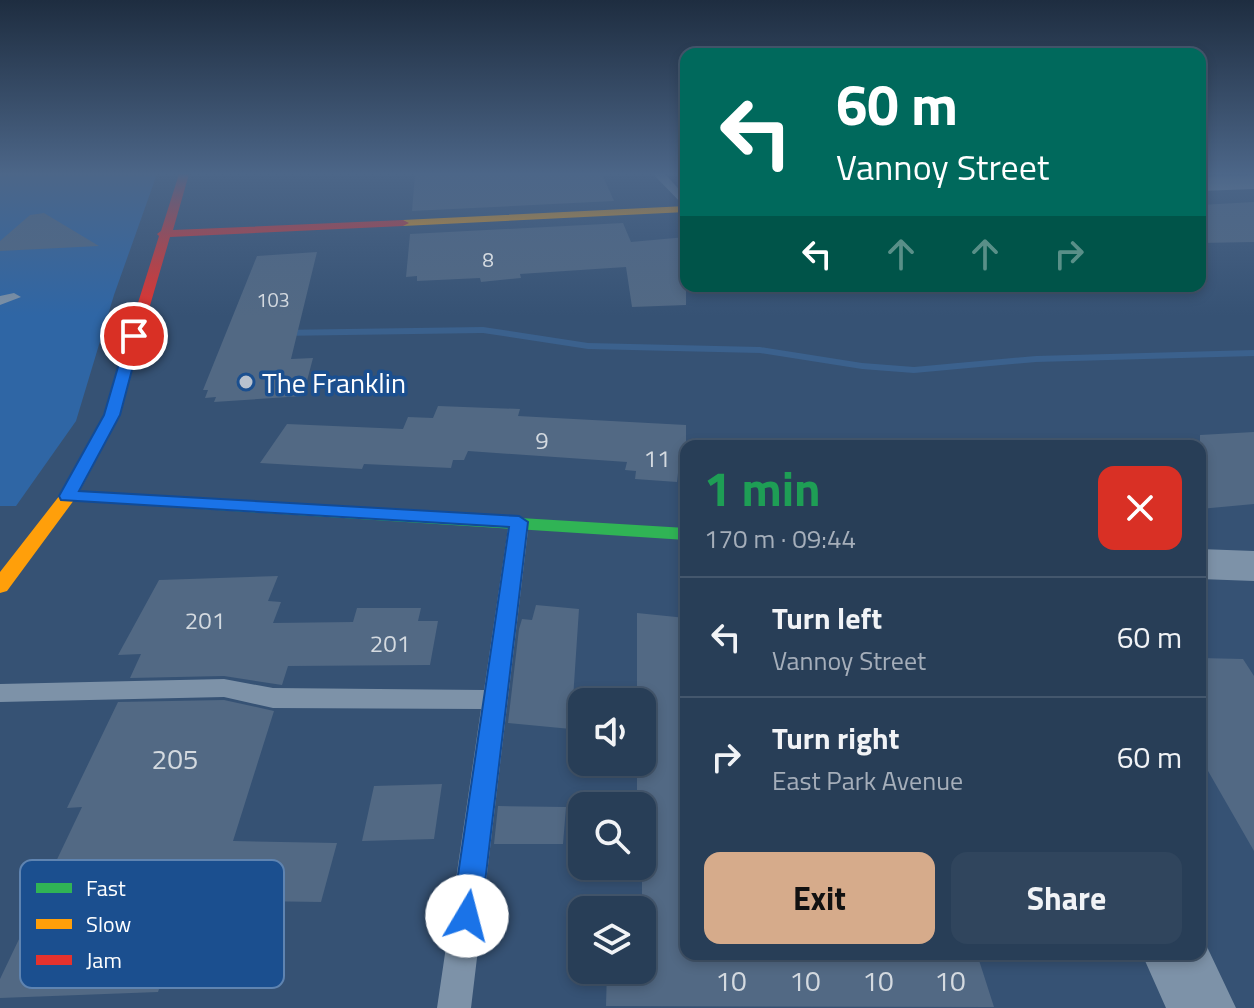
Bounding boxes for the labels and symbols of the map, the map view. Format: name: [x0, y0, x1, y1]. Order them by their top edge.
house number: 8: [482, 244, 494, 275]
house number: 103: [256, 284, 290, 315]
pin: [100, 302, 168, 370]
place label: The Franklin: [262, 361, 406, 404]
marker: The Franklin: [237, 373, 255, 391]
house number: 9: [535, 422, 549, 458]
house number: 11: [644, 440, 670, 476]
house number: 201: [185, 602, 225, 638]
house number: 201: [370, 625, 410, 661]
house number: 205: [151, 737, 199, 780]
legend: [20, 860, 284, 988]
text: Fast: [86, 871, 126, 905]
position arrow: [425, 874, 509, 958]
text: Slow: [86, 907, 132, 941]
text: Jam: [86, 943, 122, 977]
house number: 10: [715, 959, 747, 1002]
house number: 10: [789, 959, 821, 1002]
house number: 10: [862, 959, 894, 1002]
house number: 10: [934, 959, 966, 1002]

